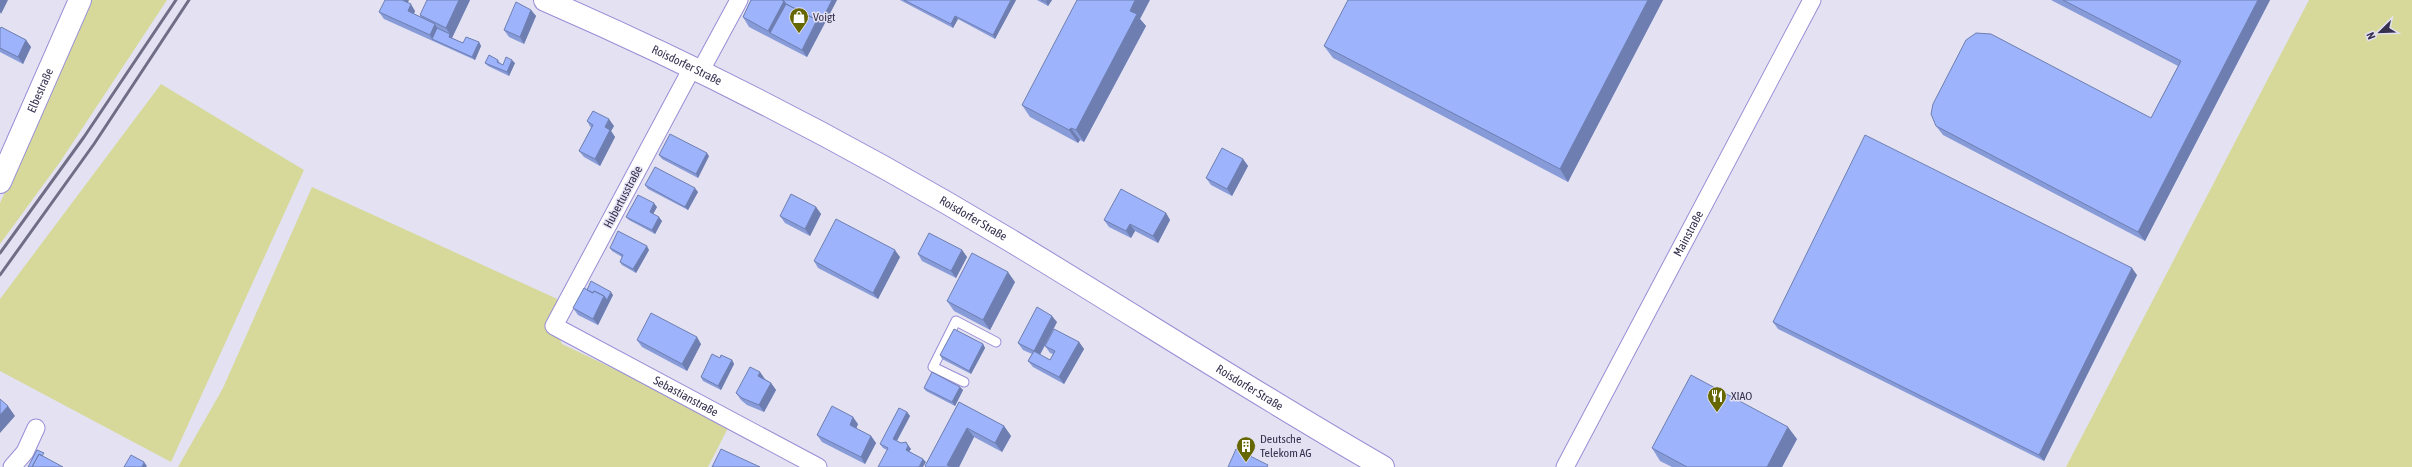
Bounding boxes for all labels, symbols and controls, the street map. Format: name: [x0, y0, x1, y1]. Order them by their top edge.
shop icon: Voigt: [788, 6, 810, 34]
place label: Voigt: [813, 10, 836, 24]
north arrow: [2360, 12, 2400, 52]
text: N: [2364, 31, 2378, 41]
street label: Roisdorfer Straße: [650, 42, 724, 88]
street label: Elbestraße: [24, 66, 56, 115]
street label: Hubertusstraße: [601, 163, 645, 231]
street label: Roisdorfer Straße: [937, 193, 1010, 244]
street label: Mainstraße: [1671, 208, 1706, 259]
street label: Roisdorfer Straße: [1214, 362, 1286, 413]
street label: Sebastianstraße: [651, 373, 721, 419]
restaurant icon: XIAO: [1706, 385, 1728, 413]
place label: XIAO: [1731, 389, 1752, 403]
place label: Deutsche Telekom AG: [1260, 432, 1312, 460]
building icon: Deutsche Telekom AG: [1235, 435, 1257, 463]

